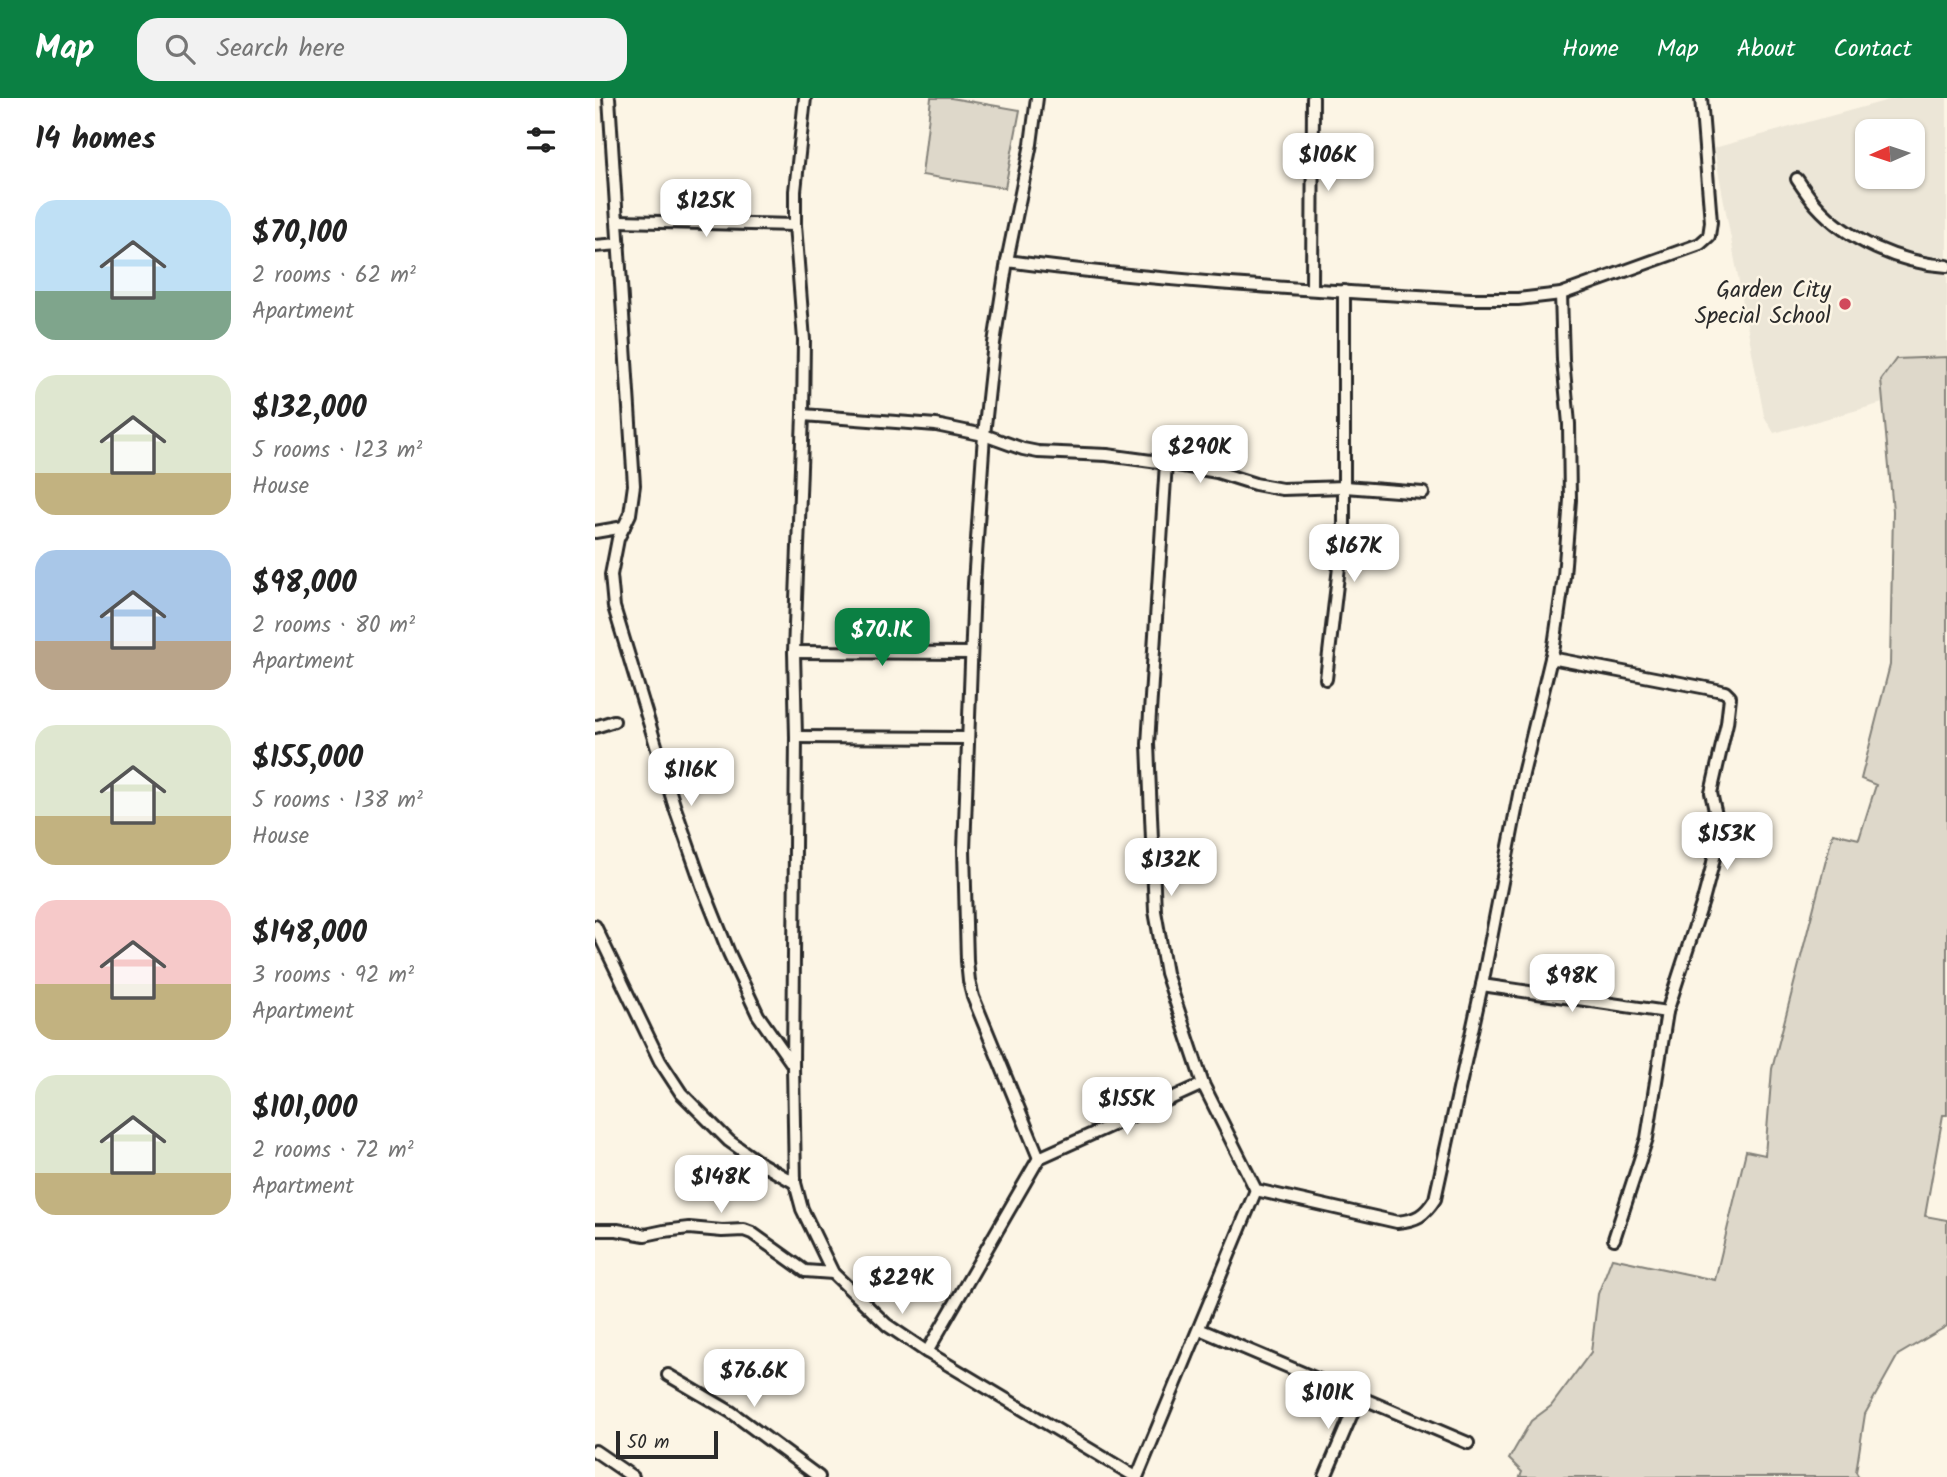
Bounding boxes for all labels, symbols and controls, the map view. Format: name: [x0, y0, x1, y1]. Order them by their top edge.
search box: [137, 18, 627, 81]
text: Map: [35, 23, 95, 76]
text: Search here: [217, 28, 345, 70]
icon: search: [161, 30, 199, 68]
text: Home: [1562, 30, 1619, 69]
text: Map: [1657, 30, 1699, 69]
text: About: [1737, 30, 1795, 69]
text: Contact: [1833, 30, 1912, 69]
text: 14 homes: [35, 116, 156, 164]
north arrow: [1855, 119, 1925, 189]
map controls: [1855, 119, 1925, 189]
icon: filters: [522, 121, 560, 159]
pin: $106K: [1279, 134, 1377, 193]
text: $106K: [1299, 138, 1357, 174]
pin: $125K: [657, 180, 755, 239]
text: $125K: [676, 184, 736, 220]
text: $70,100: [252, 210, 347, 258]
icon: home: [91, 228, 175, 312]
text: 2 rooms · 62 m²: [252, 258, 416, 294]
place label: Garden City Special School: [1695, 273, 1831, 335]
text: Apartment: [252, 294, 354, 330]
marker: Garden City Special School: [1837, 296, 1853, 312]
text: $132,000: [252, 385, 367, 433]
icon: home: [91, 403, 175, 487]
pin: $290K: [1151, 426, 1249, 485]
text: $290K: [1168, 430, 1232, 466]
text: 5 rooms · 123 m²: [252, 433, 422, 469]
text: House: [252, 469, 309, 505]
pin: $167K: [1305, 524, 1403, 584]
text: $167K: [1325, 529, 1383, 565]
text: $98,000: [252, 560, 357, 608]
icon: home: [91, 578, 175, 662]
text: 2 rooms · 80 m²: [252, 608, 415, 644]
pin: $70.1K: [825, 608, 939, 668]
text: $70.1K: [851, 613, 913, 649]
text: Apartment: [252, 644, 354, 680]
text: $155,000: [252, 735, 363, 783]
pin: $116K: [642, 748, 740, 808]
icon: home: [91, 753, 175, 837]
text: $116K: [664, 753, 718, 789]
text: 5 rooms · 138 m²: [252, 783, 423, 819]
pin: $153K: [1678, 812, 1776, 872]
text: $153K: [1698, 817, 1756, 853]
text: House: [252, 819, 309, 855]
pin: $132K: [1122, 838, 1220, 898]
text: $132K: [1141, 843, 1201, 879]
text: $148,000: [252, 910, 367, 958]
icon: home: [91, 928, 175, 1012]
pin: $98K: [1531, 954, 1613, 1014]
text: 3 rooms · 92 m²: [252, 958, 414, 994]
text: $98K: [1546, 959, 1598, 995]
text: Apartment: [252, 994, 354, 1030]
pin: $155K: [1078, 1077, 1176, 1137]
text: $155K: [1098, 1082, 1156, 1118]
text: $101,000: [252, 1085, 357, 1133]
icon: home: [91, 1103, 175, 1187]
text: 2 rooms · 72 m²: [252, 1133, 414, 1169]
pin: $148K: [672, 1156, 770, 1215]
text: $148K: [691, 1160, 751, 1196]
text: Apartment: [252, 1169, 354, 1205]
pin: $229K: [853, 1256, 951, 1316]
text: $229K: [869, 1261, 935, 1297]
pin: $76.6K: [697, 1350, 811, 1409]
text: $76.6K: [720, 1354, 788, 1390]
pin: $101K: [1279, 1372, 1377, 1431]
text: $101K: [1301, 1376, 1355, 1412]
scale bar: [616, 1428, 717, 1460]
text: 50 m: [627, 1428, 669, 1458]

